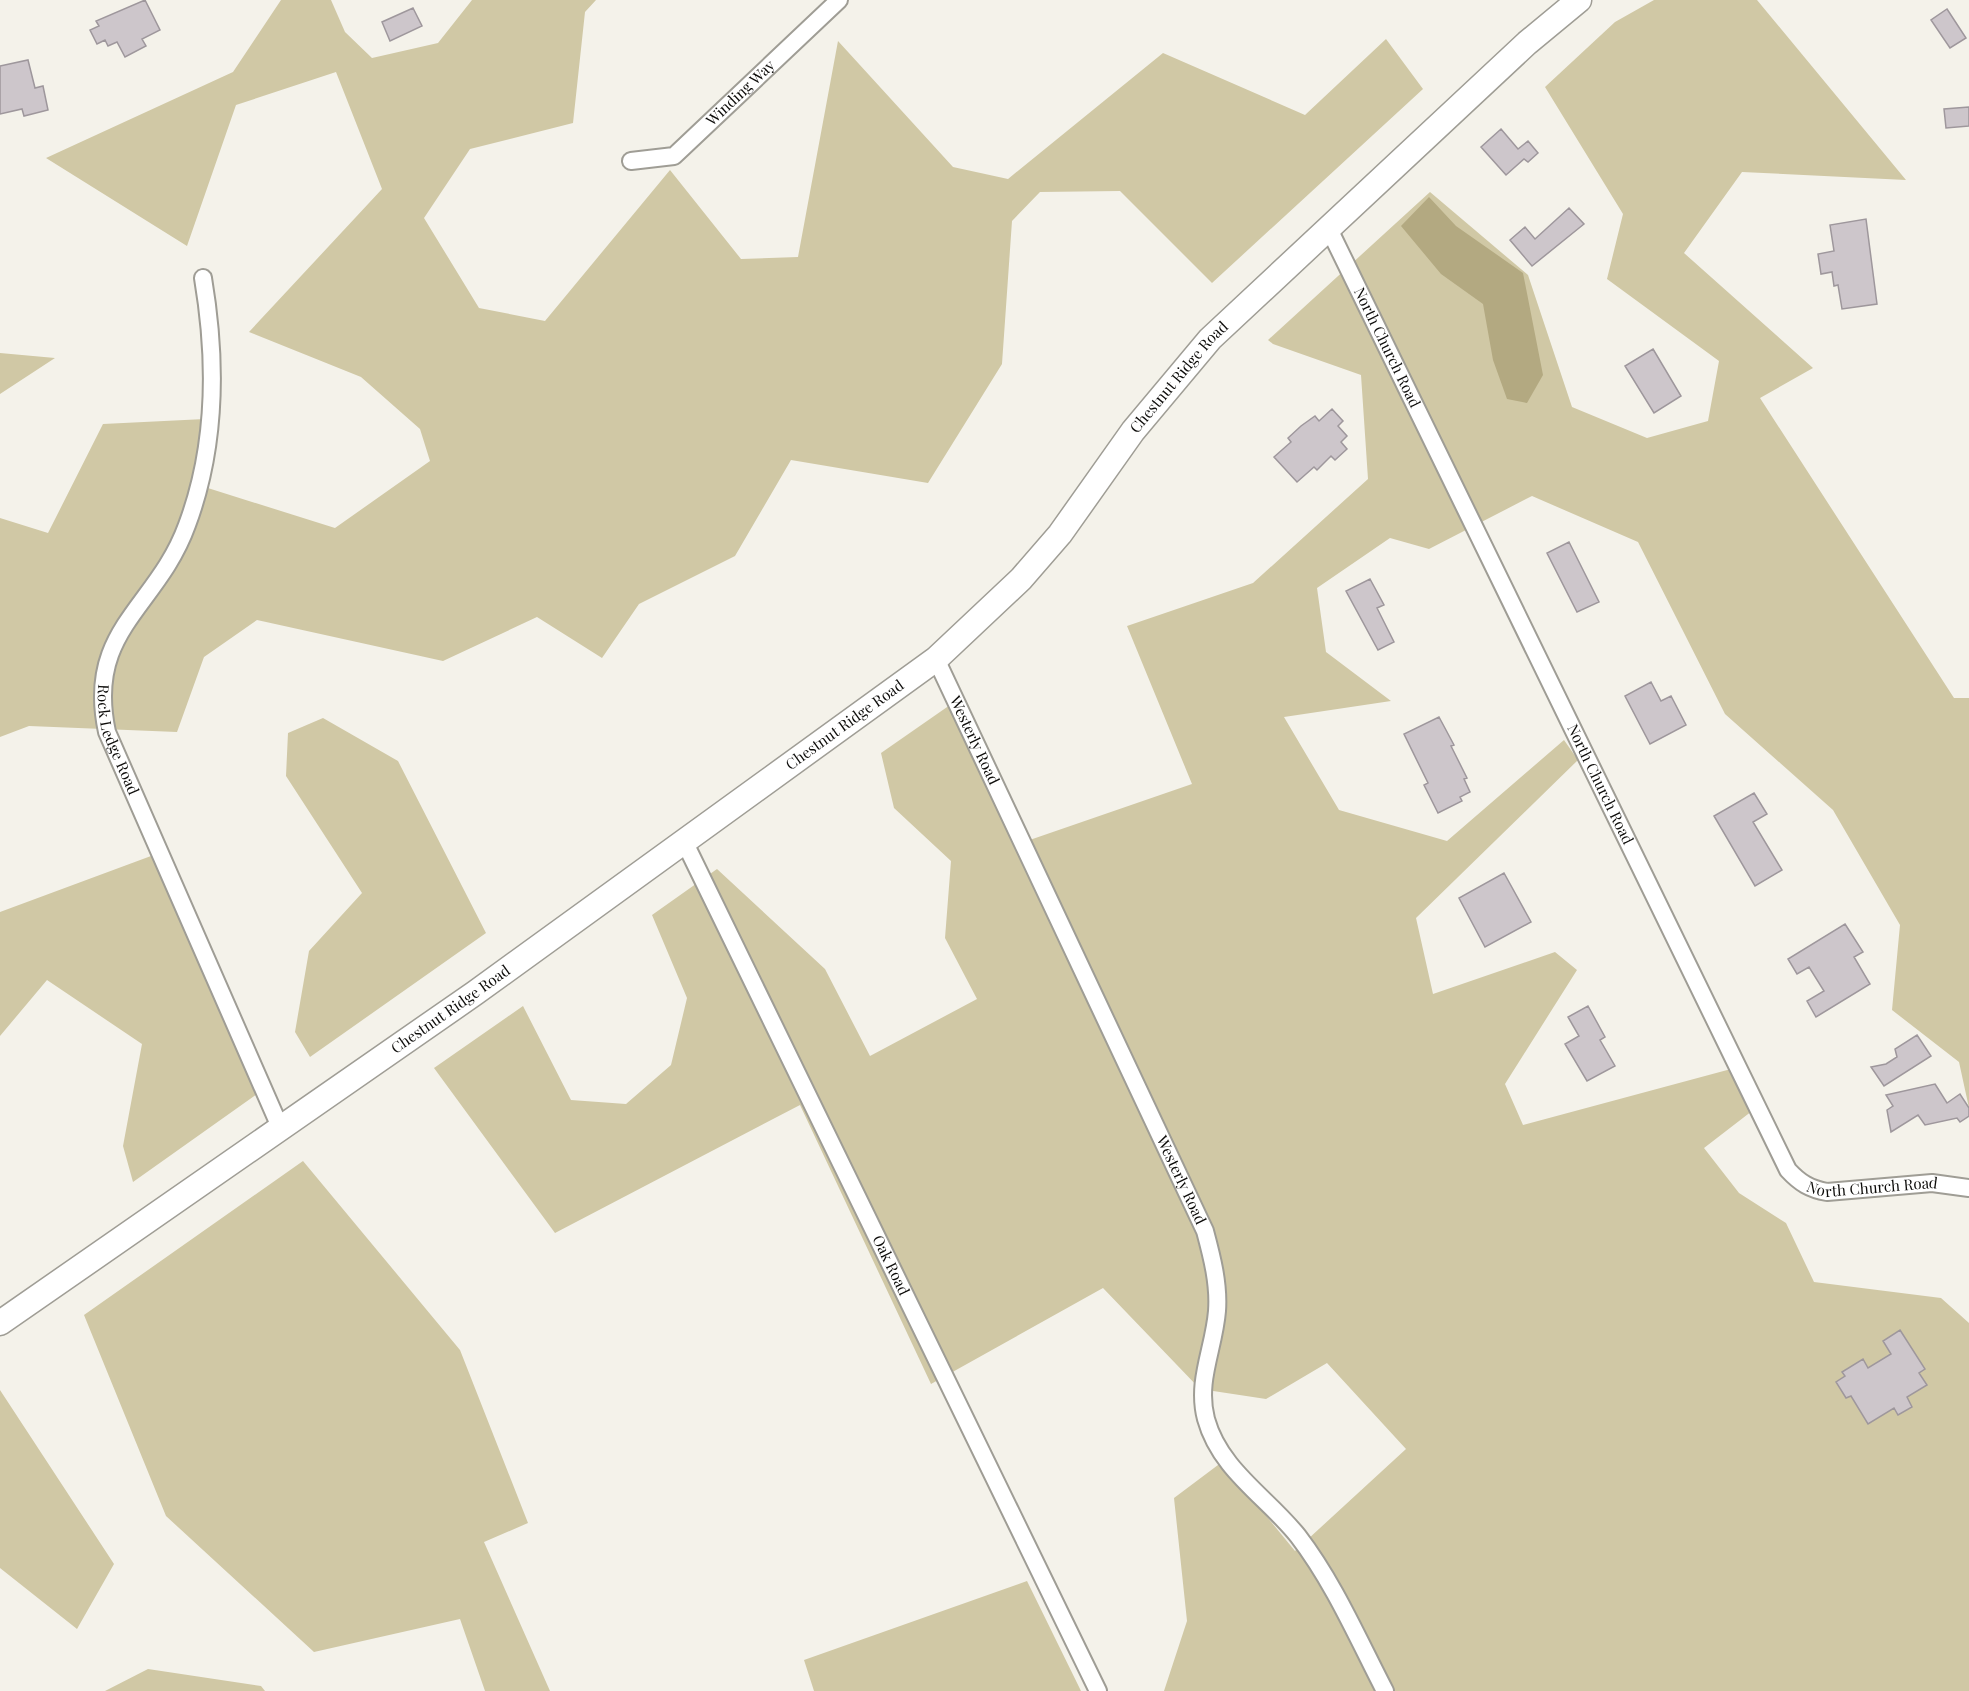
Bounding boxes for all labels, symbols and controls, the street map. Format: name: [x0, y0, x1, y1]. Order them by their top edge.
street label: Winding Way: [701, 55, 779, 130]
street label: North Church Road: [1350, 284, 1426, 411]
street label: Chestnut Ridge Road: [1125, 316, 1232, 437]
street label: Chestnut Ridge Road: [781, 675, 908, 774]
street label: Rock Ledge Road: [94, 684, 144, 798]
street label: Westerly Road: [945, 692, 1005, 788]
street label: North Church Road: [1563, 721, 1639, 848]
street label: Chestnut Ridge Road: [387, 960, 514, 1058]
street label: Westerly Road: [1152, 1131, 1212, 1228]
street label: North Church Road: [1804, 1172, 1939, 1201]
street label: Oak Road: [868, 1231, 915, 1299]

